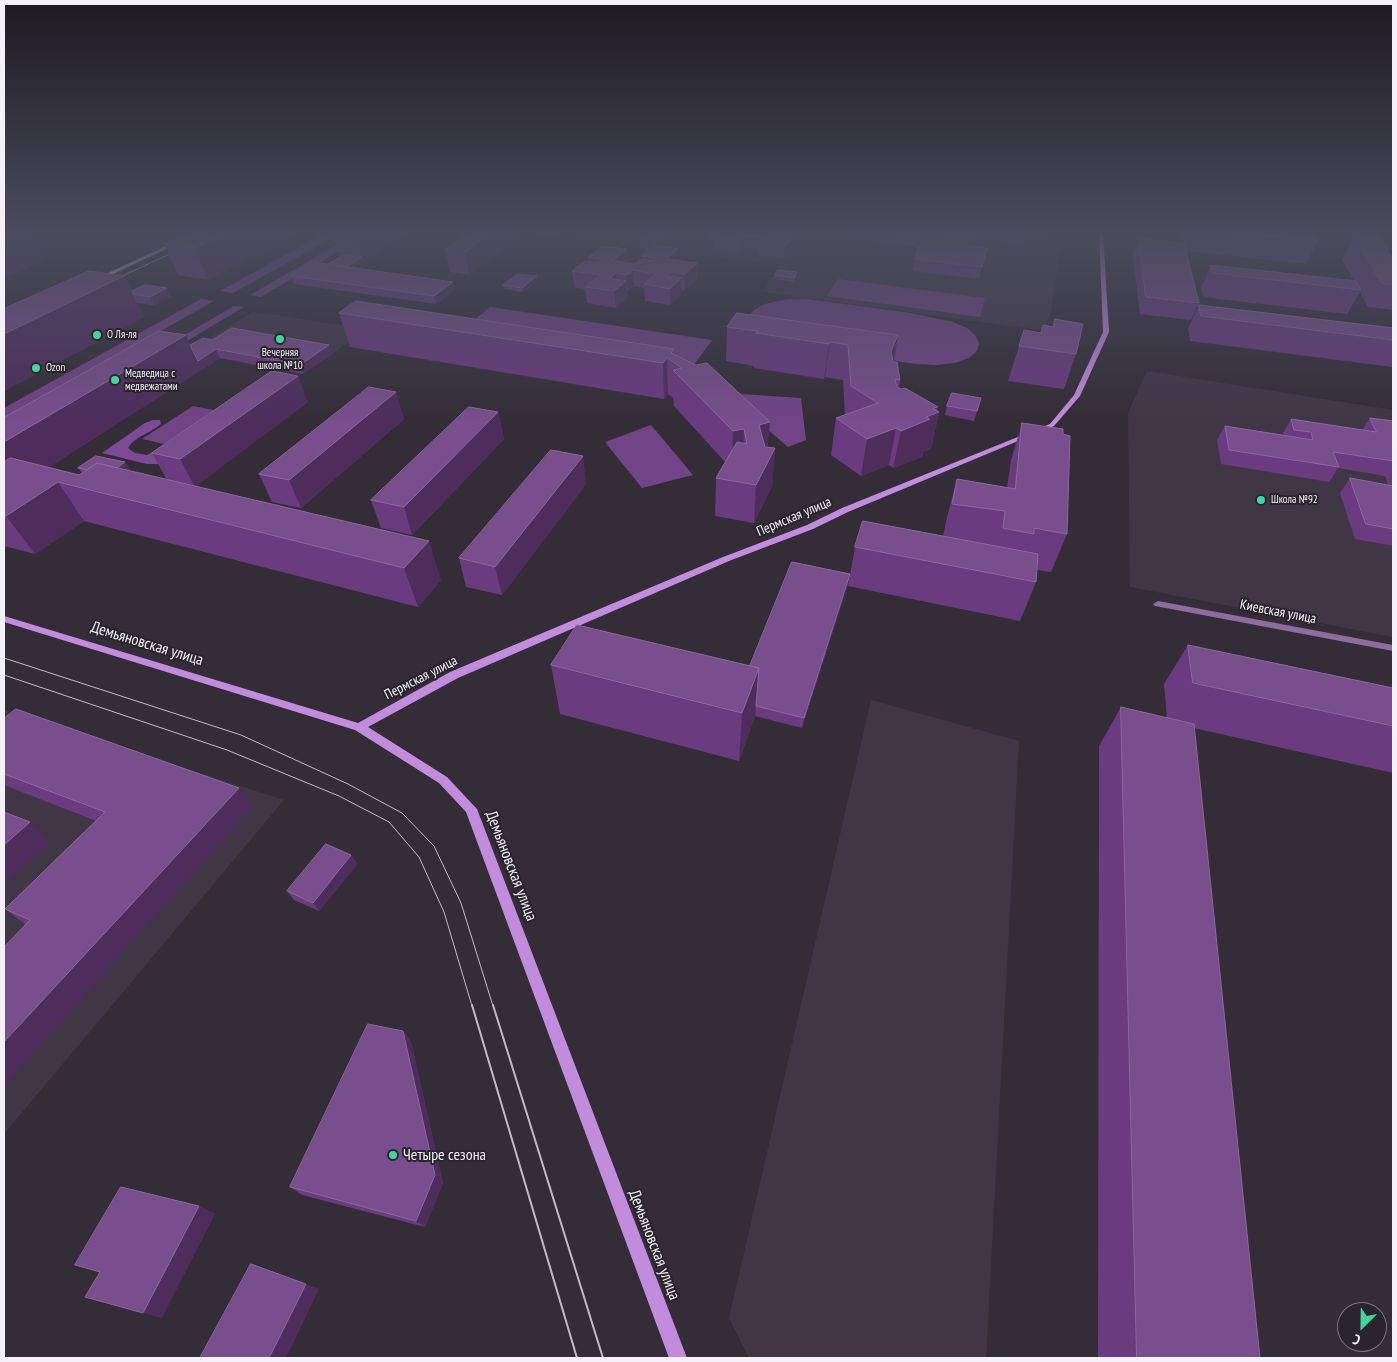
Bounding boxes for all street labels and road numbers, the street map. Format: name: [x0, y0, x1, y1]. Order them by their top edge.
street label: Пермская улица: [754, 494, 834, 540]
street label: Киевская улица: [1238, 596, 1318, 628]
street label: Демьяновская улица: [88, 618, 206, 670]
street label: Пермская улица: [382, 652, 460, 704]
street label: Демьяновская улица: [481, 808, 541, 924]
street label: Демьяновская улица: [624, 1187, 684, 1303]

